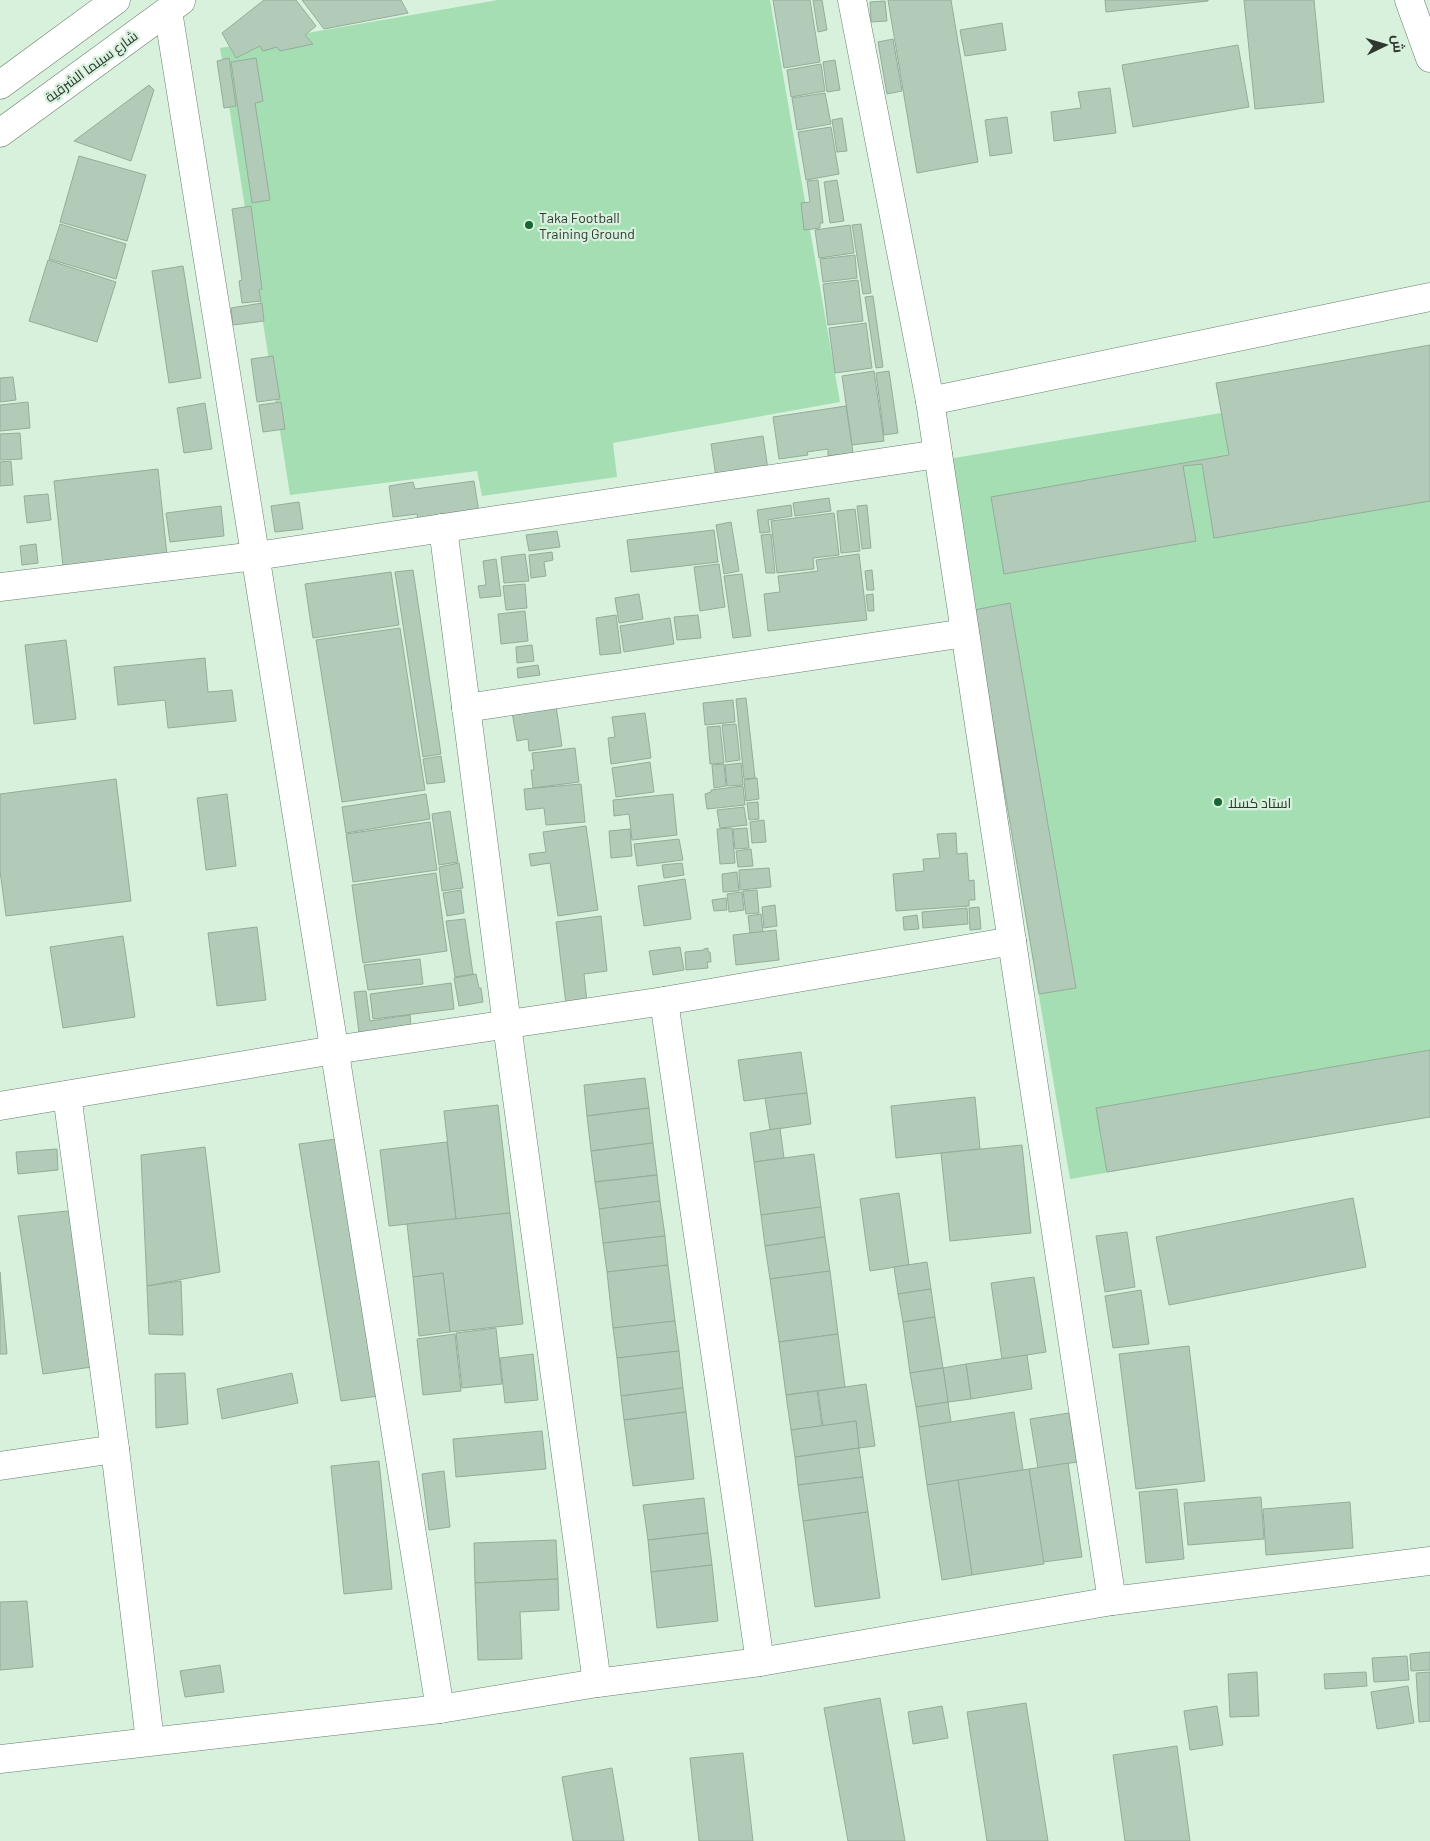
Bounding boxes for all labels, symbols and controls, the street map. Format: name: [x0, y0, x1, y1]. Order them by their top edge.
north arrow: [1360, 20, 1410, 70]
street label: شارع سينما الشرقية: [41, 27, 141, 106]
text: ش: [1388, 34, 1408, 54]
place label: Taka Football Training Ground: [539, 209, 635, 242]
marker: Taka Football Training Ground: [523, 219, 535, 231]
place label: استاد كسلا: [1228, 794, 1291, 811]
marker: استاد كسلا: [1212, 796, 1224, 808]

